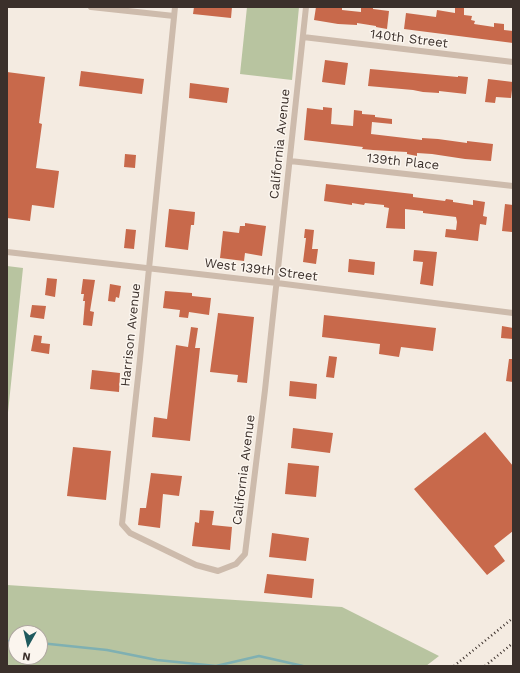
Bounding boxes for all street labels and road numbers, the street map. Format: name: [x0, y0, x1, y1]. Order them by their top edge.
street label: 140th Street: [369, 26, 449, 52]
street label: California Avenue: [266, 88, 294, 200]
street label: 139th Place: [366, 150, 440, 174]
street label: West 139th Street: [203, 255, 319, 285]
street label: Harrison Avenue: [118, 282, 144, 388]
street label: California Avenue: [229, 414, 259, 526]

